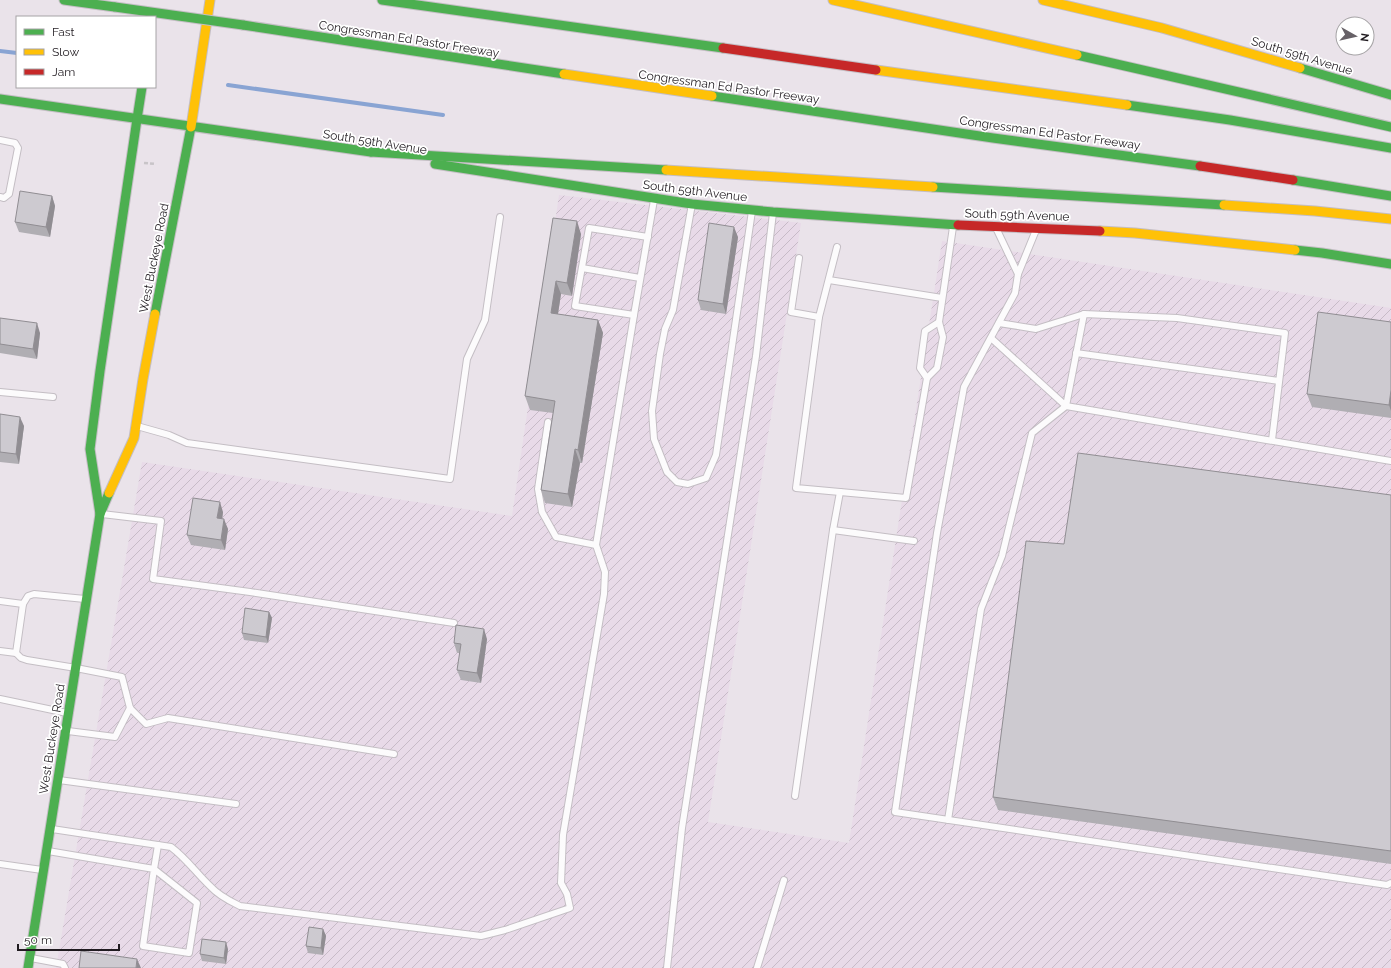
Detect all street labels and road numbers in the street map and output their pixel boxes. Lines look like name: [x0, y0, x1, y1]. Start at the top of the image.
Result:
street label: Congressman Ed Pastor Freeway: [318, 18, 501, 60]
street label: South 59th Avenue: [1250, 34, 1354, 78]
street label: Congressman Ed Pastor Freeway: [638, 67, 821, 107]
street label: Congressman Ed Pastor Freeway: [959, 113, 1142, 153]
street label: South 59th Avenue: [322, 127, 428, 157]
street label: South 59th Avenue: [642, 178, 748, 204]
street label: West Buckeye Road: [136, 202, 172, 314]
street label: South 59th Avenue: [964, 206, 1070, 224]
street label: West Buckeye Road: [36, 683, 68, 795]

